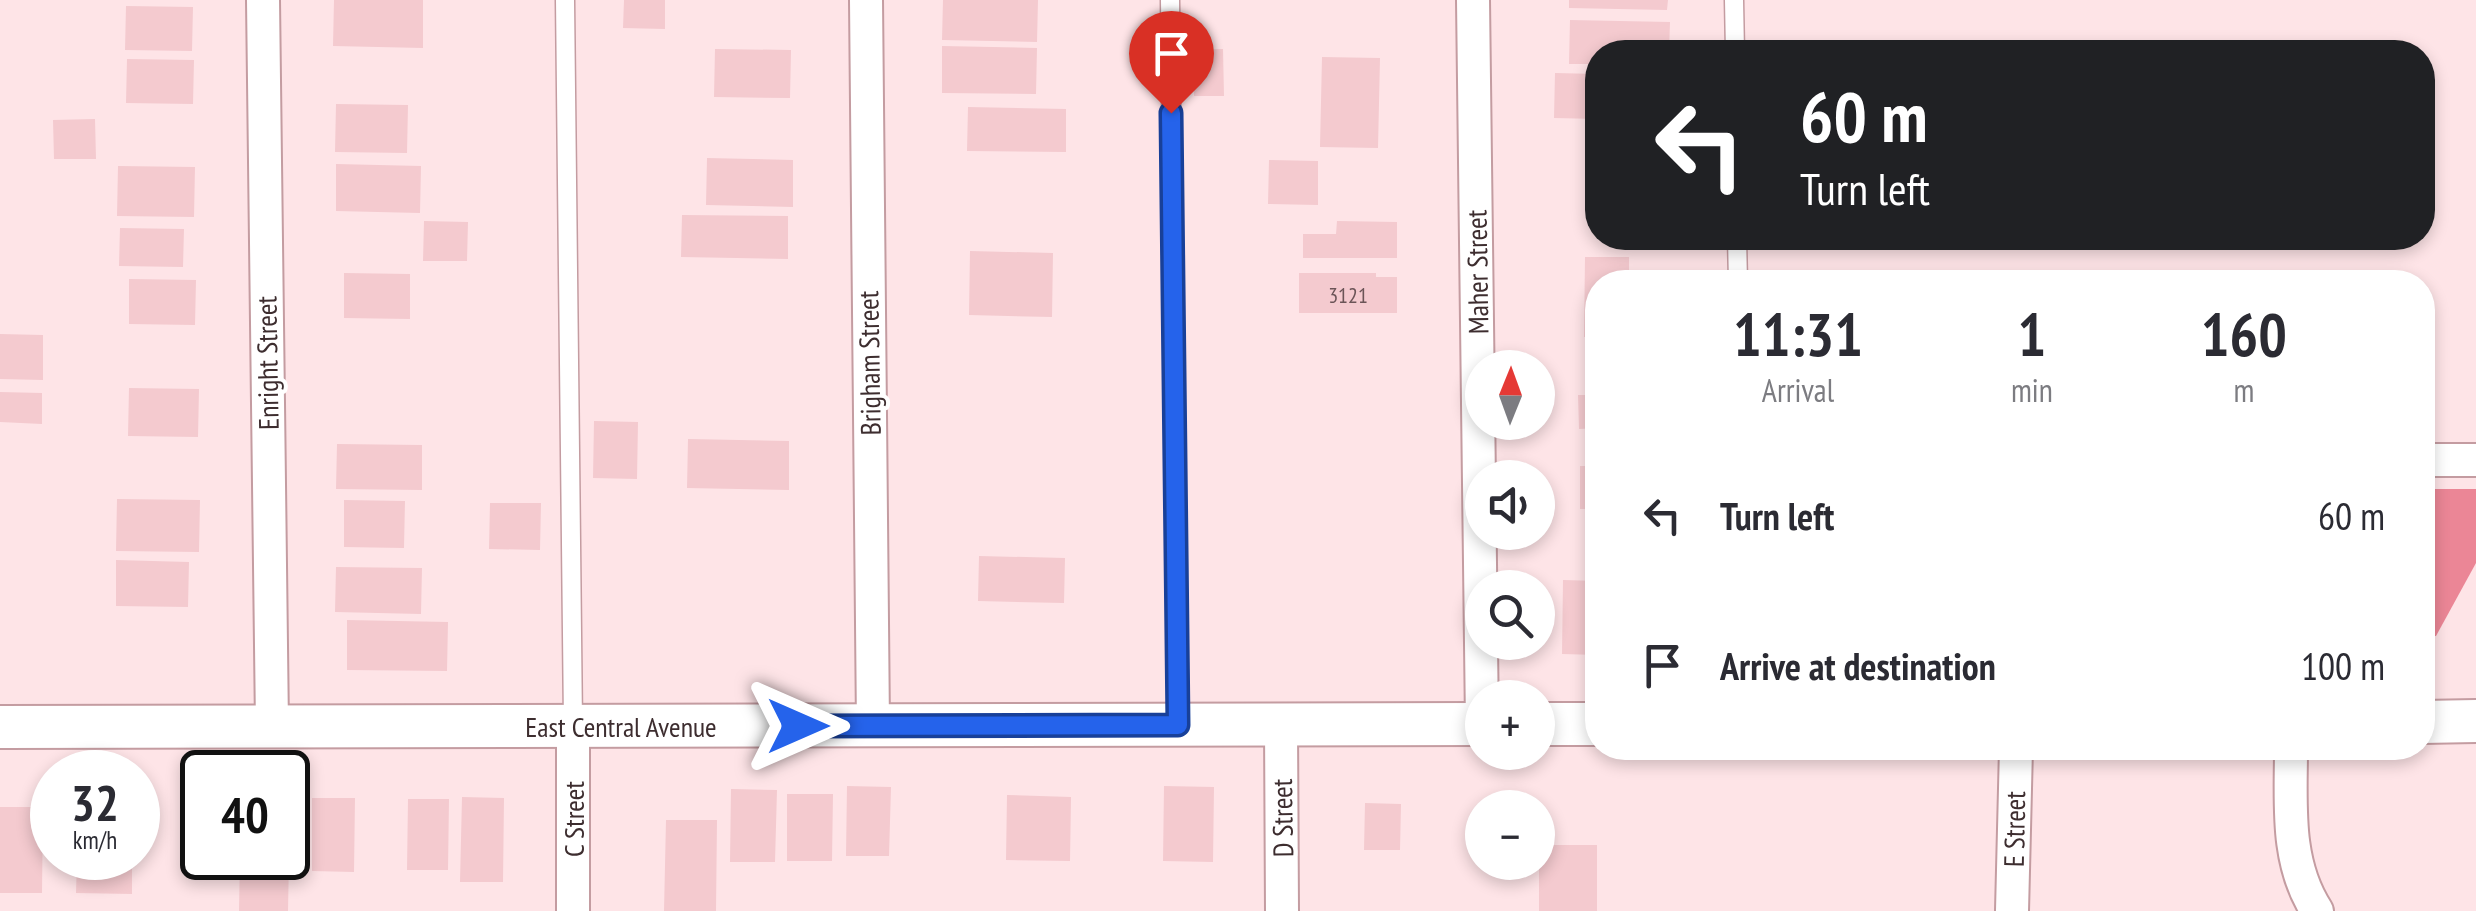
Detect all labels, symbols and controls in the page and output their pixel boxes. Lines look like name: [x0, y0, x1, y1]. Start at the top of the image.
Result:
pin: [1129, 11, 1214, 114]
icon: arrive: [1144, 26, 1199, 81]
text: 60 m: [1800, 71, 1928, 161]
icon: left: [1635, 80, 1765, 210]
text: Turn left: [1800, 159, 1930, 217]
street label: Maher Street: [1457, 209, 1497, 335]
house number: 3121: [1328, 281, 1368, 309]
street label: Brigham Street: [849, 290, 889, 436]
street label: Enright Street: [247, 295, 287, 430]
text: 11:31: [1733, 295, 1863, 373]
text: 1: [2018, 295, 2046, 373]
text: 160: [2201, 295, 2287, 373]
north arrow: [1465, 350, 1555, 440]
map controls: [1465, 350, 1555, 880]
text: Arrival: [1762, 369, 1834, 411]
text: min: [2011, 369, 2053, 411]
text: m: [2233, 369, 2254, 411]
button: sound: [1465, 460, 1555, 550]
icon: left: [1635, 488, 1690, 543]
text: Turn left: [1720, 491, 1834, 540]
text: 60 m: [2318, 491, 2385, 540]
button: search: [1465, 570, 1555, 660]
icon: arrive: [1635, 638, 1690, 693]
text: Arrive at destination: [1720, 641, 1996, 690]
text: 100 m: [2301, 641, 2385, 690]
position arrow: [746, 674, 850, 778]
button: +: [1465, 680, 1555, 770]
street label: East Central Avenue: [525, 708, 717, 745]
speed limit sign: 40: [180, 750, 310, 880]
text: 32: [71, 770, 119, 835]
street label: D Street: [1263, 778, 1301, 858]
street label: C Street: [555, 781, 592, 857]
button: −: [1465, 790, 1555, 880]
street label: E Street: [1995, 790, 2033, 867]
text: km/h: [73, 824, 117, 856]

